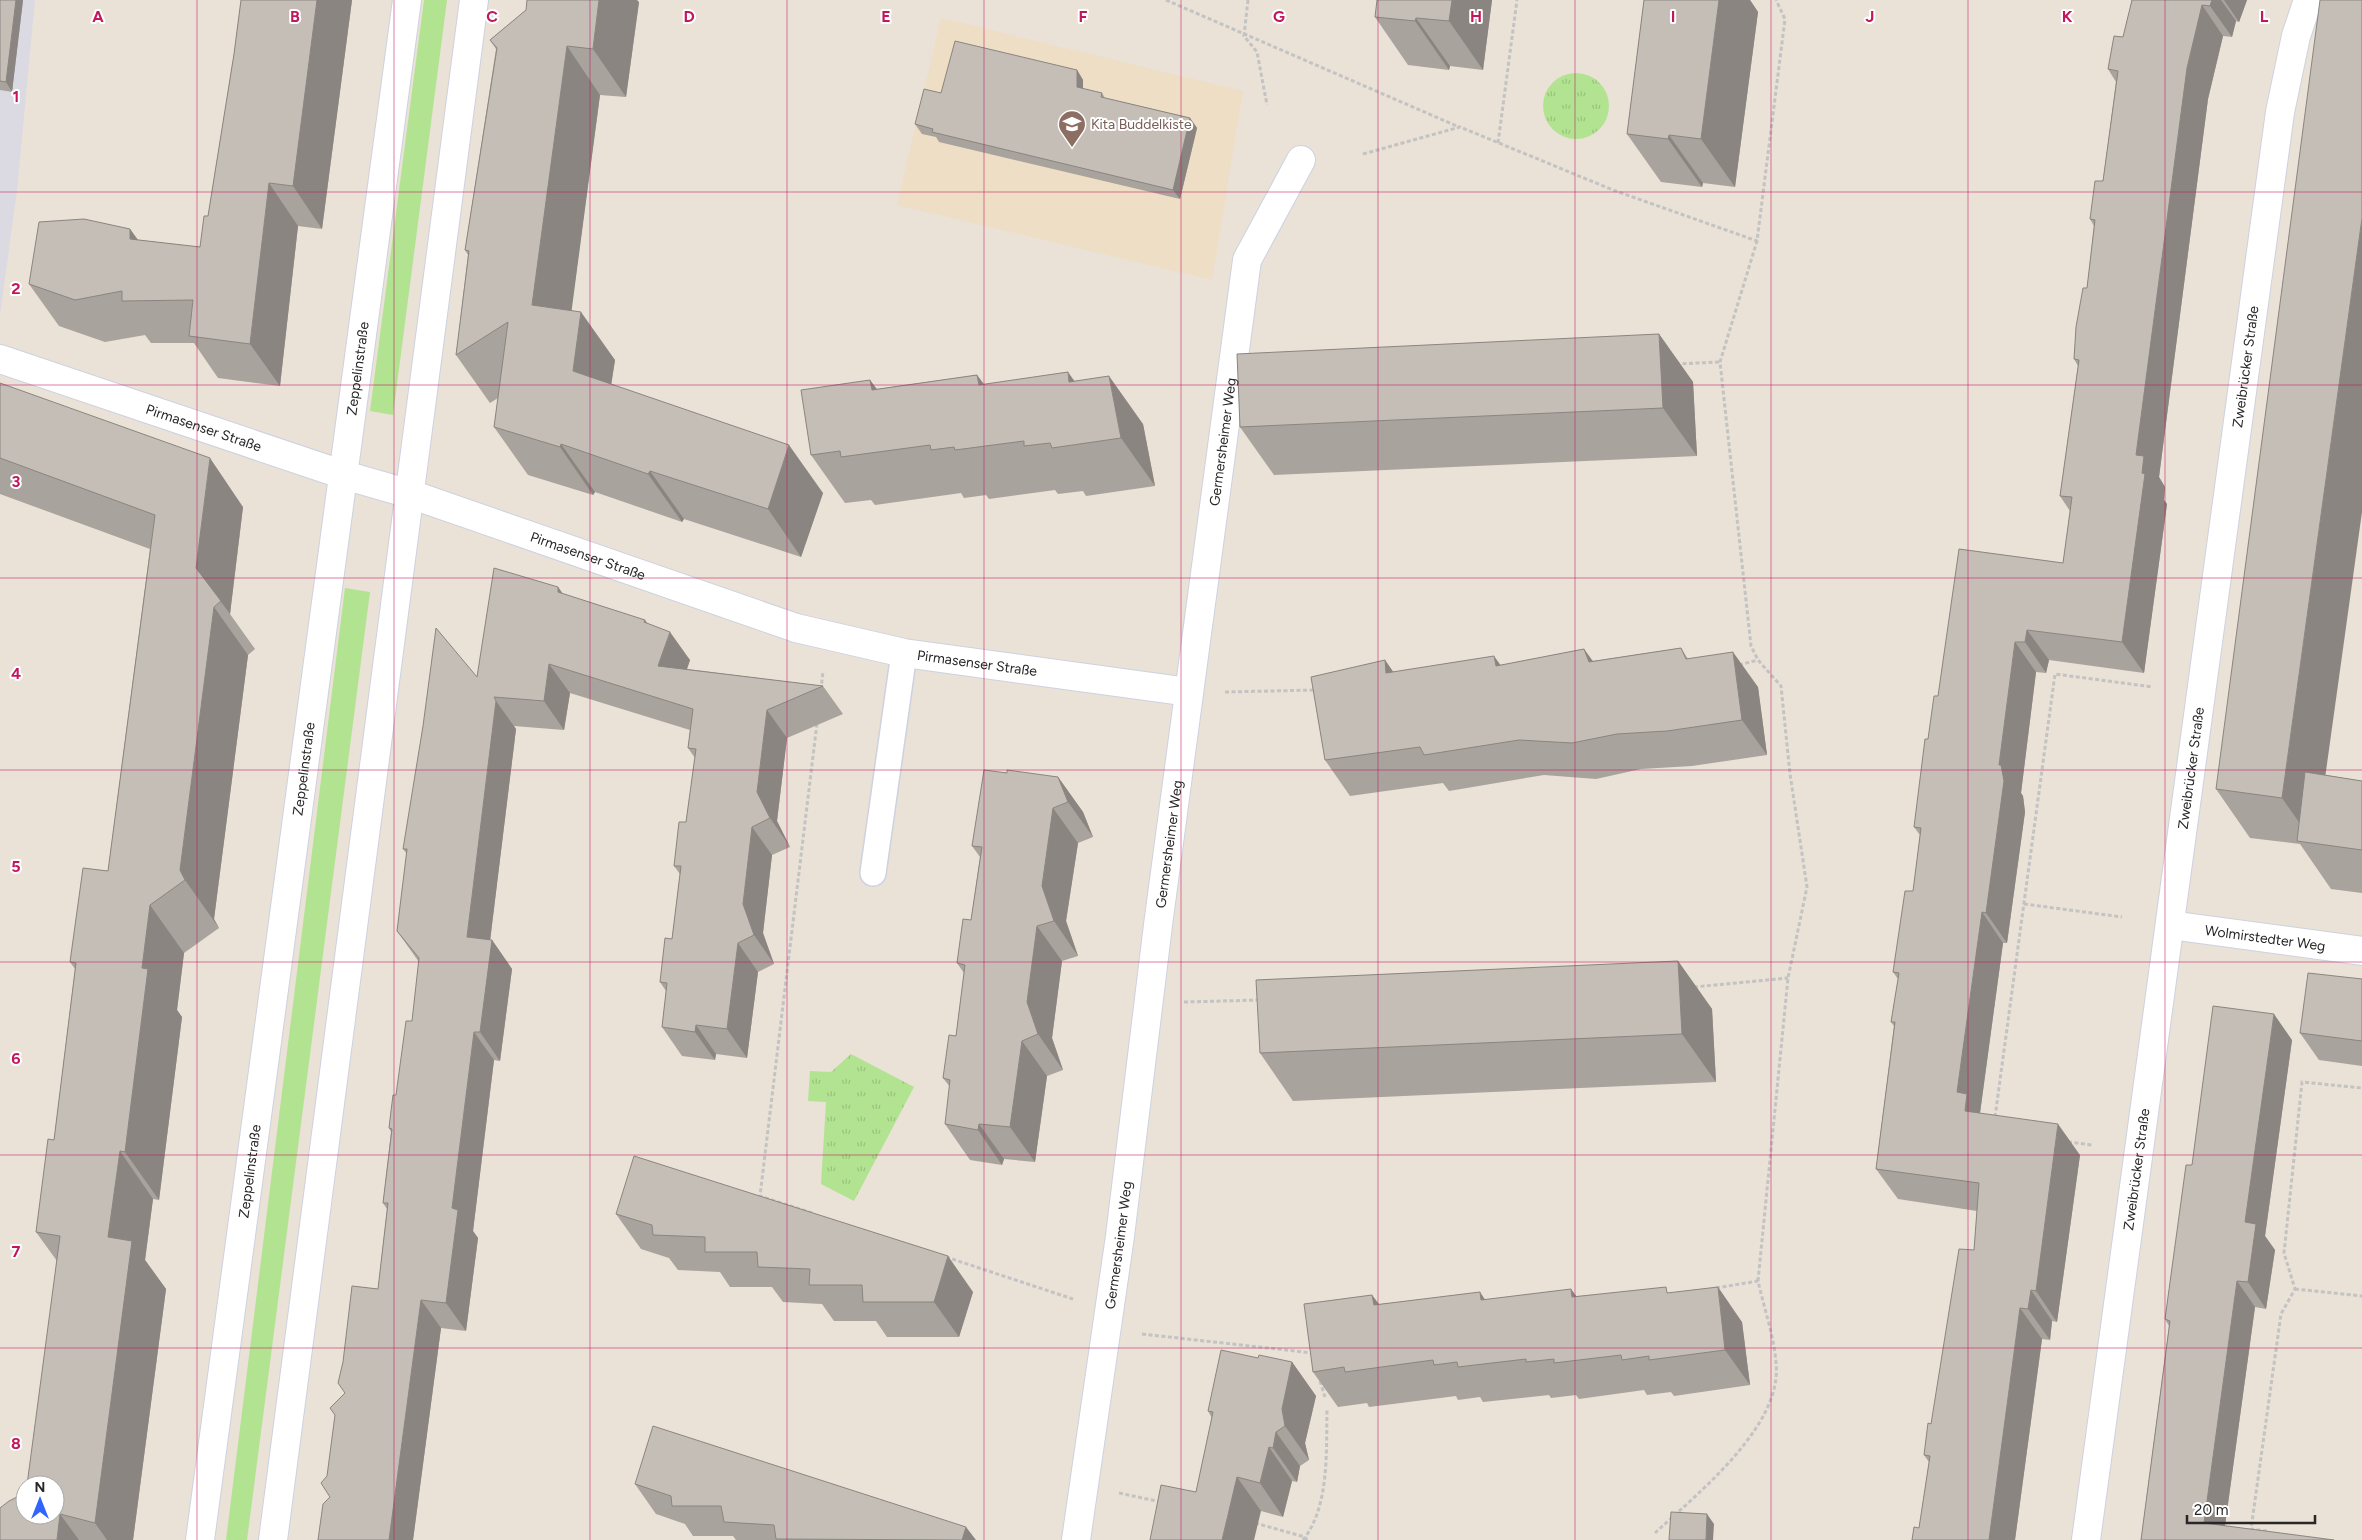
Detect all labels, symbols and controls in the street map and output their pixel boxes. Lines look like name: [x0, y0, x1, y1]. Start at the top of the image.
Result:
text: A: [92, 7, 104, 26]
text: B: [290, 7, 300, 26]
text: C: [486, 7, 498, 26]
text: D: [683, 7, 695, 26]
text: E: [881, 7, 891, 26]
text: F: [1079, 7, 1088, 26]
text: G: [1273, 7, 1285, 26]
text: H: [1470, 7, 1482, 26]
text: I: [1671, 7, 1675, 26]
text: J: [1866, 7, 1874, 26]
text: K: [2062, 7, 2073, 26]
text: L: [2260, 7, 2269, 26]
text: 1: [13, 87, 19, 106]
school or university icon: Kita Buddelkiste: [1057, 109, 1087, 148]
place label: Kita Buddelkiste: [1091, 116, 1192, 133]
text: 2: [11, 279, 21, 298]
street label: Zweibrücker Straße: [2229, 304, 2262, 429]
street label: Zeppelinstraße: [343, 320, 372, 416]
street label: Germersheimer Weg: [1206, 377, 1240, 507]
street label: Pirmasenser Straße: [144, 400, 264, 455]
text: 3: [12, 472, 21, 491]
street label: Pirmasenser Straße: [528, 528, 648, 584]
street label: Pirmasenser Straße: [916, 646, 1039, 680]
text: 4: [11, 664, 21, 683]
street label: Zweibrücker Straße: [2174, 706, 2208, 830]
street label: Zeppelinstraße: [289, 721, 318, 817]
street label: Germersheimer Weg: [1152, 779, 1186, 909]
text: 5: [11, 857, 21, 876]
street label: Wolmirstedter Weg: [2204, 921, 2326, 954]
text: 6: [11, 1049, 21, 1068]
street label: Zweibrücker Straße: [2120, 1107, 2153, 1231]
street label: Zeppelinstraße: [235, 1123, 264, 1219]
street label: Germersheimer Weg: [1101, 1180, 1135, 1310]
text: 7: [12, 1242, 21, 1261]
text: 8: [11, 1434, 21, 1453]
north arrow: [15, 1475, 65, 1525]
text: N: [35, 1479, 45, 1496]
scale bar: [2187, 1492, 2314, 1524]
text: 20 m: [2194, 1501, 2228, 1519]

